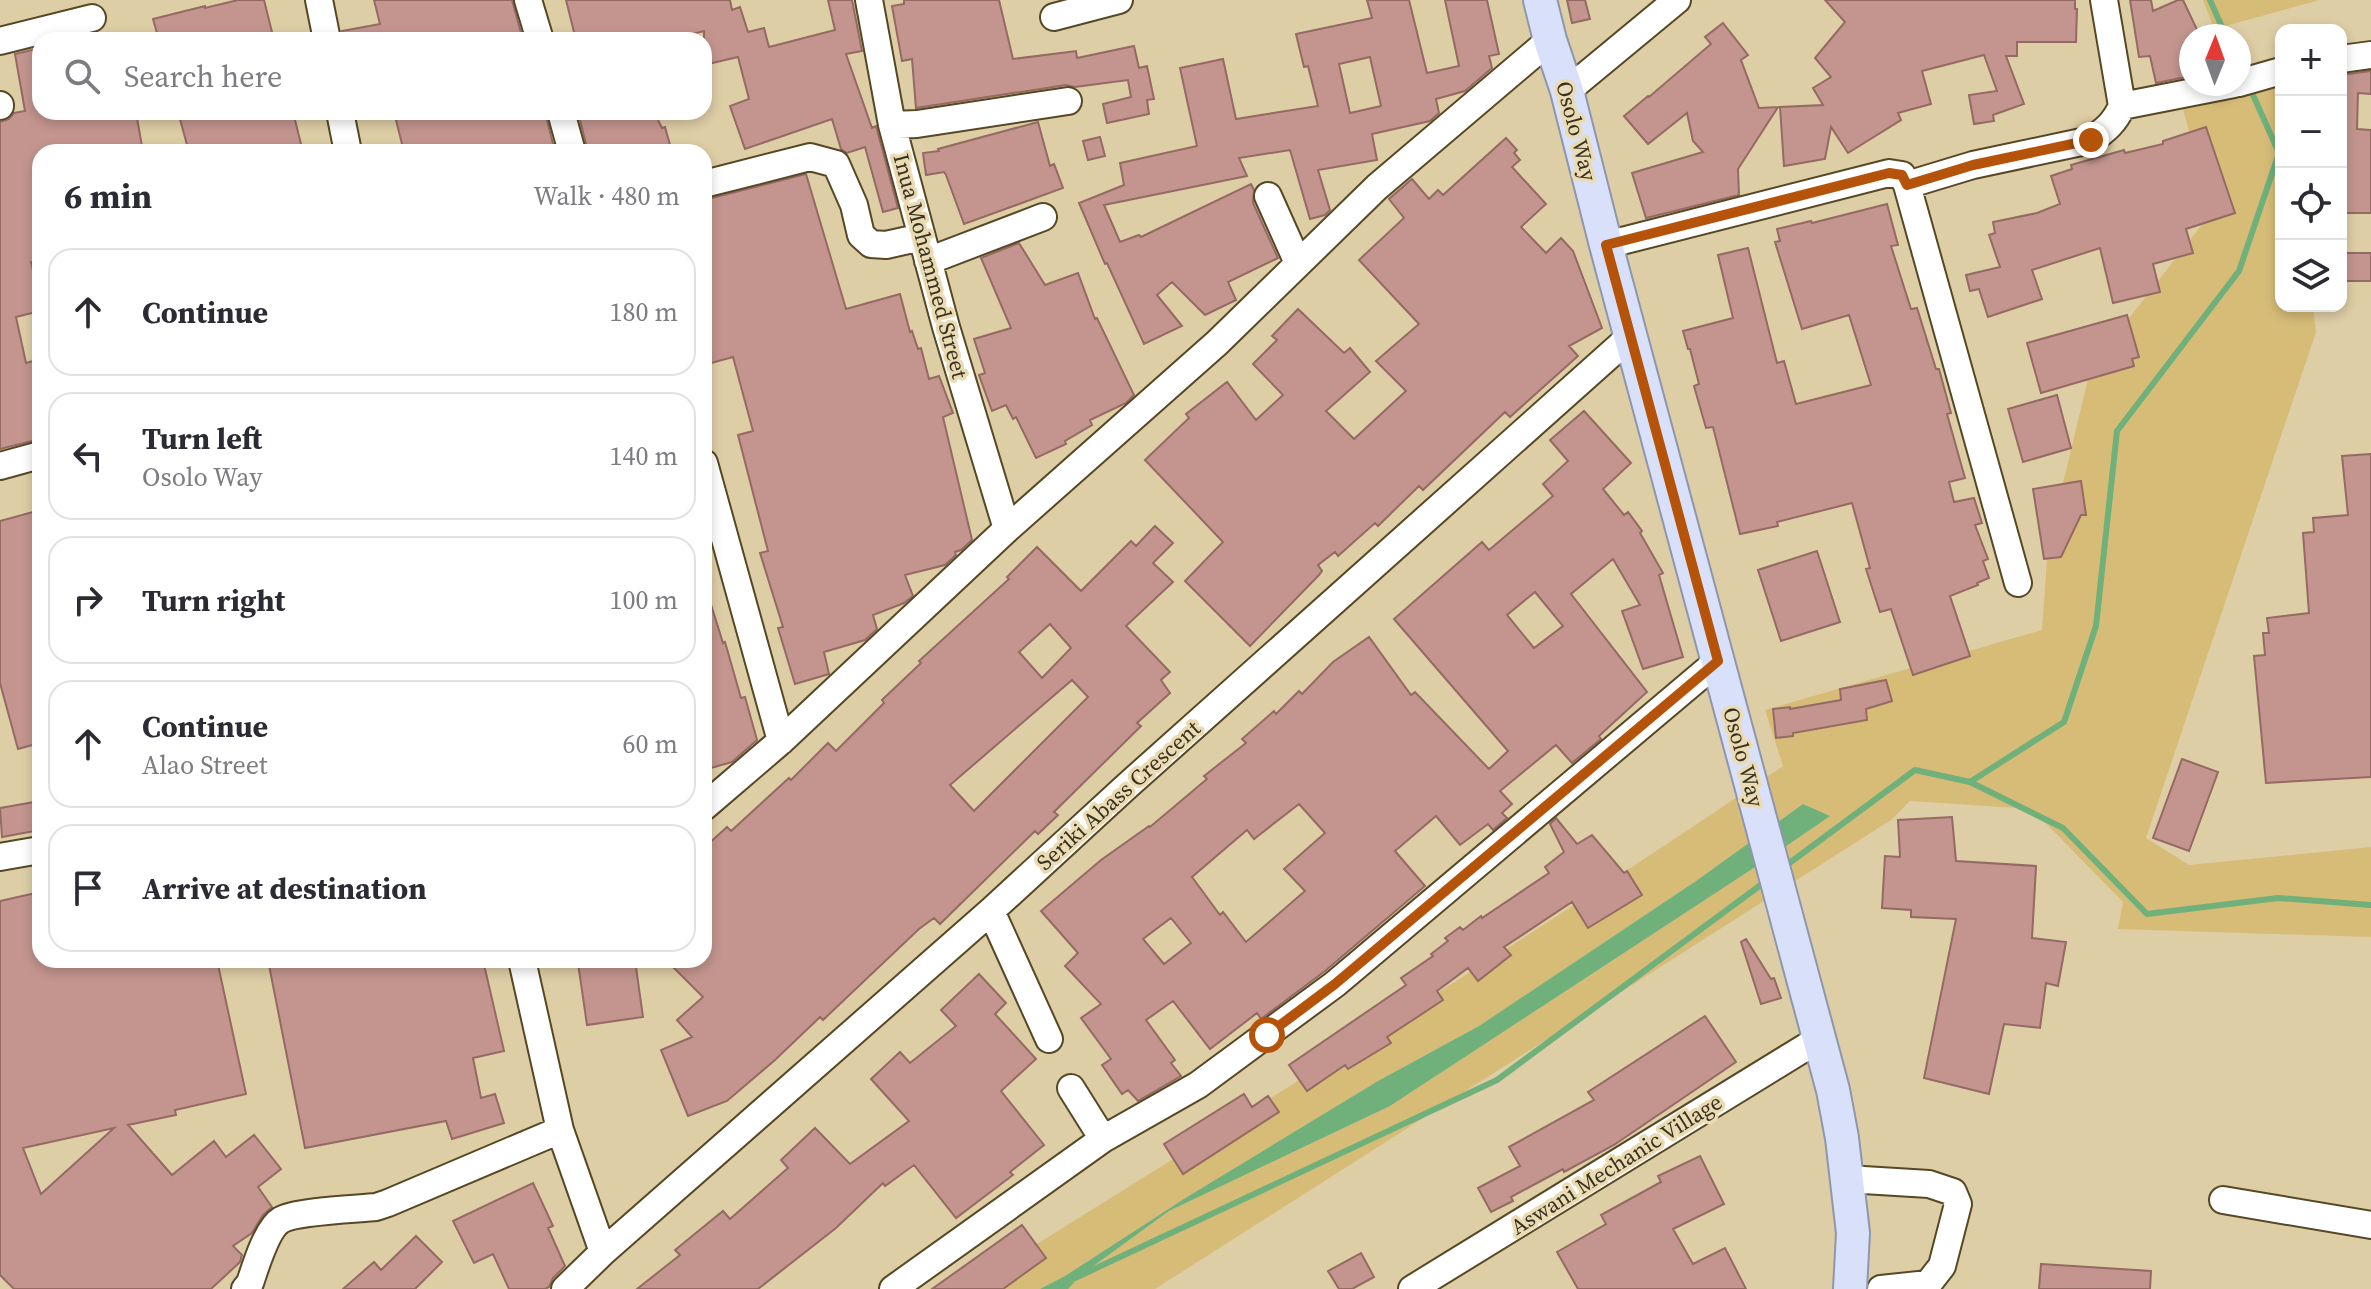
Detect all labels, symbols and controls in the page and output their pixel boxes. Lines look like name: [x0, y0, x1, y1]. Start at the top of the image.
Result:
north arrow: [2179, 24, 2251, 96]
map controls: [2275, 24, 2347, 312]
button: +: [2275, 24, 2347, 96]
search box: [32, 32, 712, 120]
icon: search: [60, 54, 104, 98]
text: Search here: [124, 56, 282, 97]
street label: Osolo Way: [1549, 78, 1605, 185]
button: −: [2275, 96, 2347, 168]
route end: [2073, 122, 2109, 158]
street label: Inua Mohammed Street: [887, 150, 976, 382]
button: locate: [2275, 168, 2347, 240]
text: 6 min: [64, 173, 152, 219]
text: Walk · 480 m: [533, 178, 680, 214]
button: layers: [2275, 240, 2347, 312]
icon: ahead: [66, 290, 110, 334]
text: Continue: [142, 292, 268, 333]
text: 180 m: [610, 294, 678, 330]
text: Turn left: [142, 418, 262, 459]
icon: left: [66, 434, 110, 478]
text: 140 m: [610, 438, 678, 474]
text: Osolo Way: [142, 459, 262, 495]
icon: right: [66, 578, 110, 622]
text: Turn right: [142, 580, 285, 621]
text: 100 m: [610, 582, 678, 618]
street label: Osolo Way: [1716, 704, 1772, 811]
text: Continue: [142, 706, 268, 747]
street label: Seriki Abass Crescent: [1030, 713, 1207, 877]
icon: ahead: [66, 722, 110, 766]
text: 60 m: [623, 726, 678, 762]
text: Alao Street: [142, 747, 268, 783]
icon: arrive: [66, 866, 110, 910]
text: Arrive at destination: [142, 868, 427, 909]
route start: [1249, 1017, 1285, 1053]
street label: Aswani Mechanic Village: [1504, 1087, 1728, 1241]

